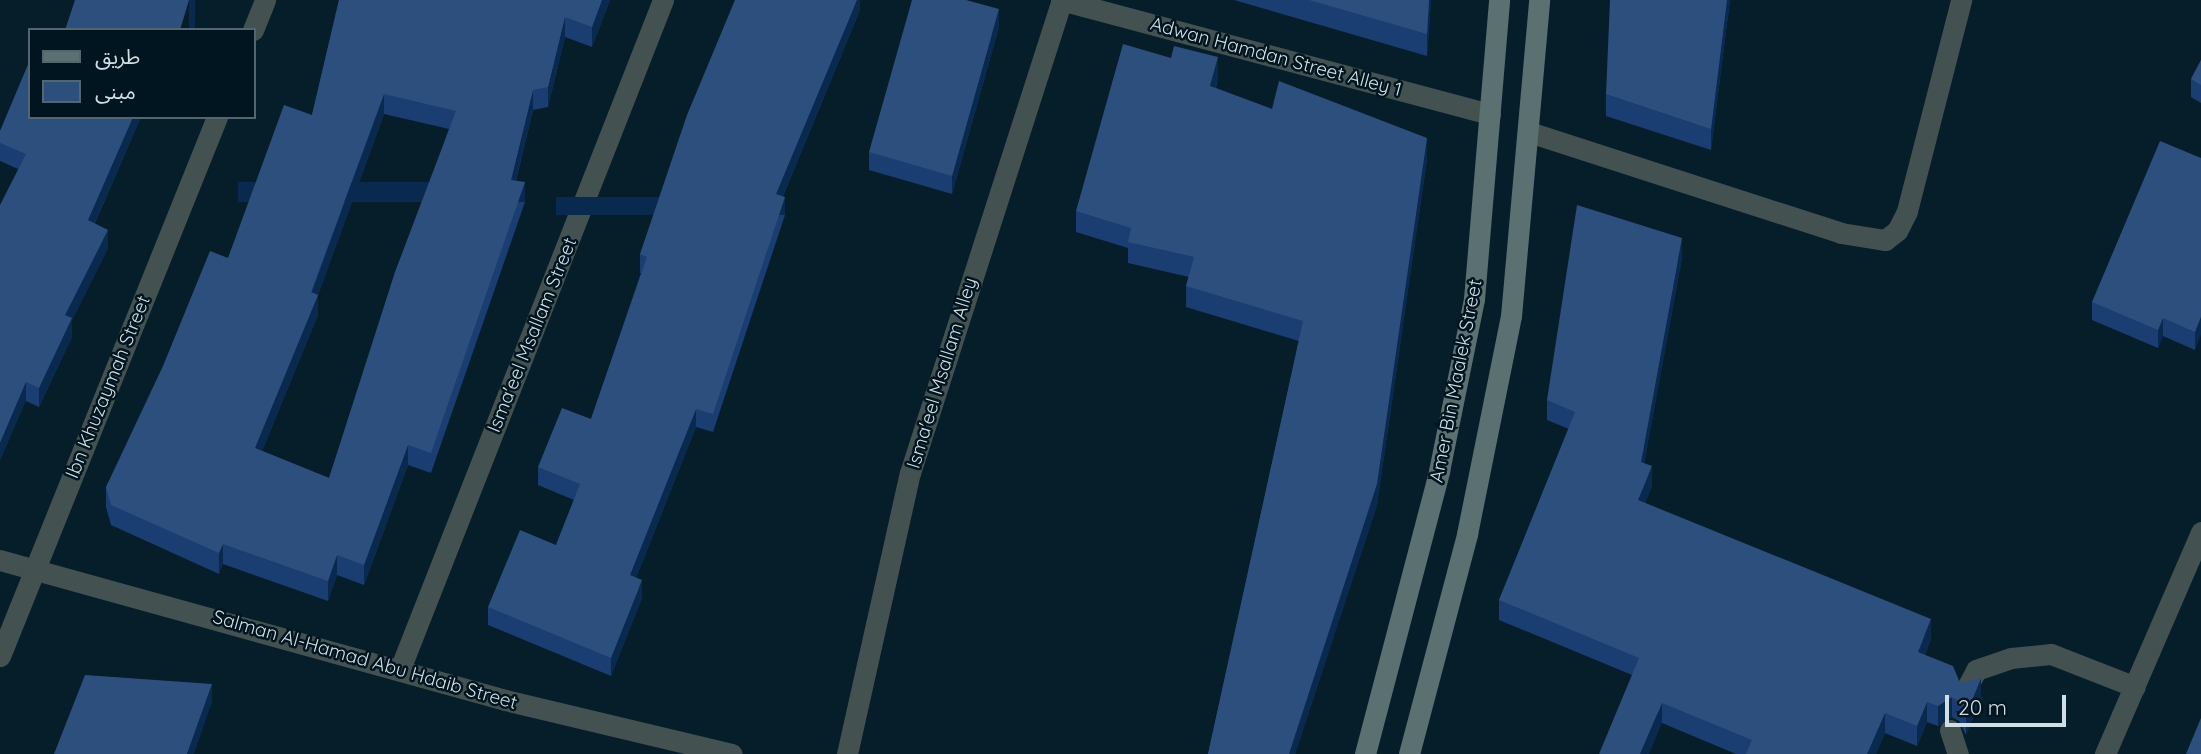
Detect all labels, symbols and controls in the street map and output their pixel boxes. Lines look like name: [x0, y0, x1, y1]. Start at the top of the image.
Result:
street label: Adwan Hamdan Street Alley 1: [1148, 12, 1404, 102]
legend: [28, 28, 256, 119]
text: طريق: [95, 43, 140, 69]
text: مبنى: [95, 78, 136, 104]
street label: Isma'eel Msallam Street: [482, 234, 582, 436]
street label: Isma'eel Msallam Alley: [902, 275, 982, 471]
street label: Amer Bin Maalek Street: [1425, 277, 1487, 485]
street label: Ibn Khuzaymah Street: [61, 292, 155, 482]
street label: Salman Al-Hamad Abu Hdaib Street: [210, 606, 520, 714]
scale bar: [1949, 680, 2070, 724]
text: 20 m: [1958, 694, 2007, 720]

